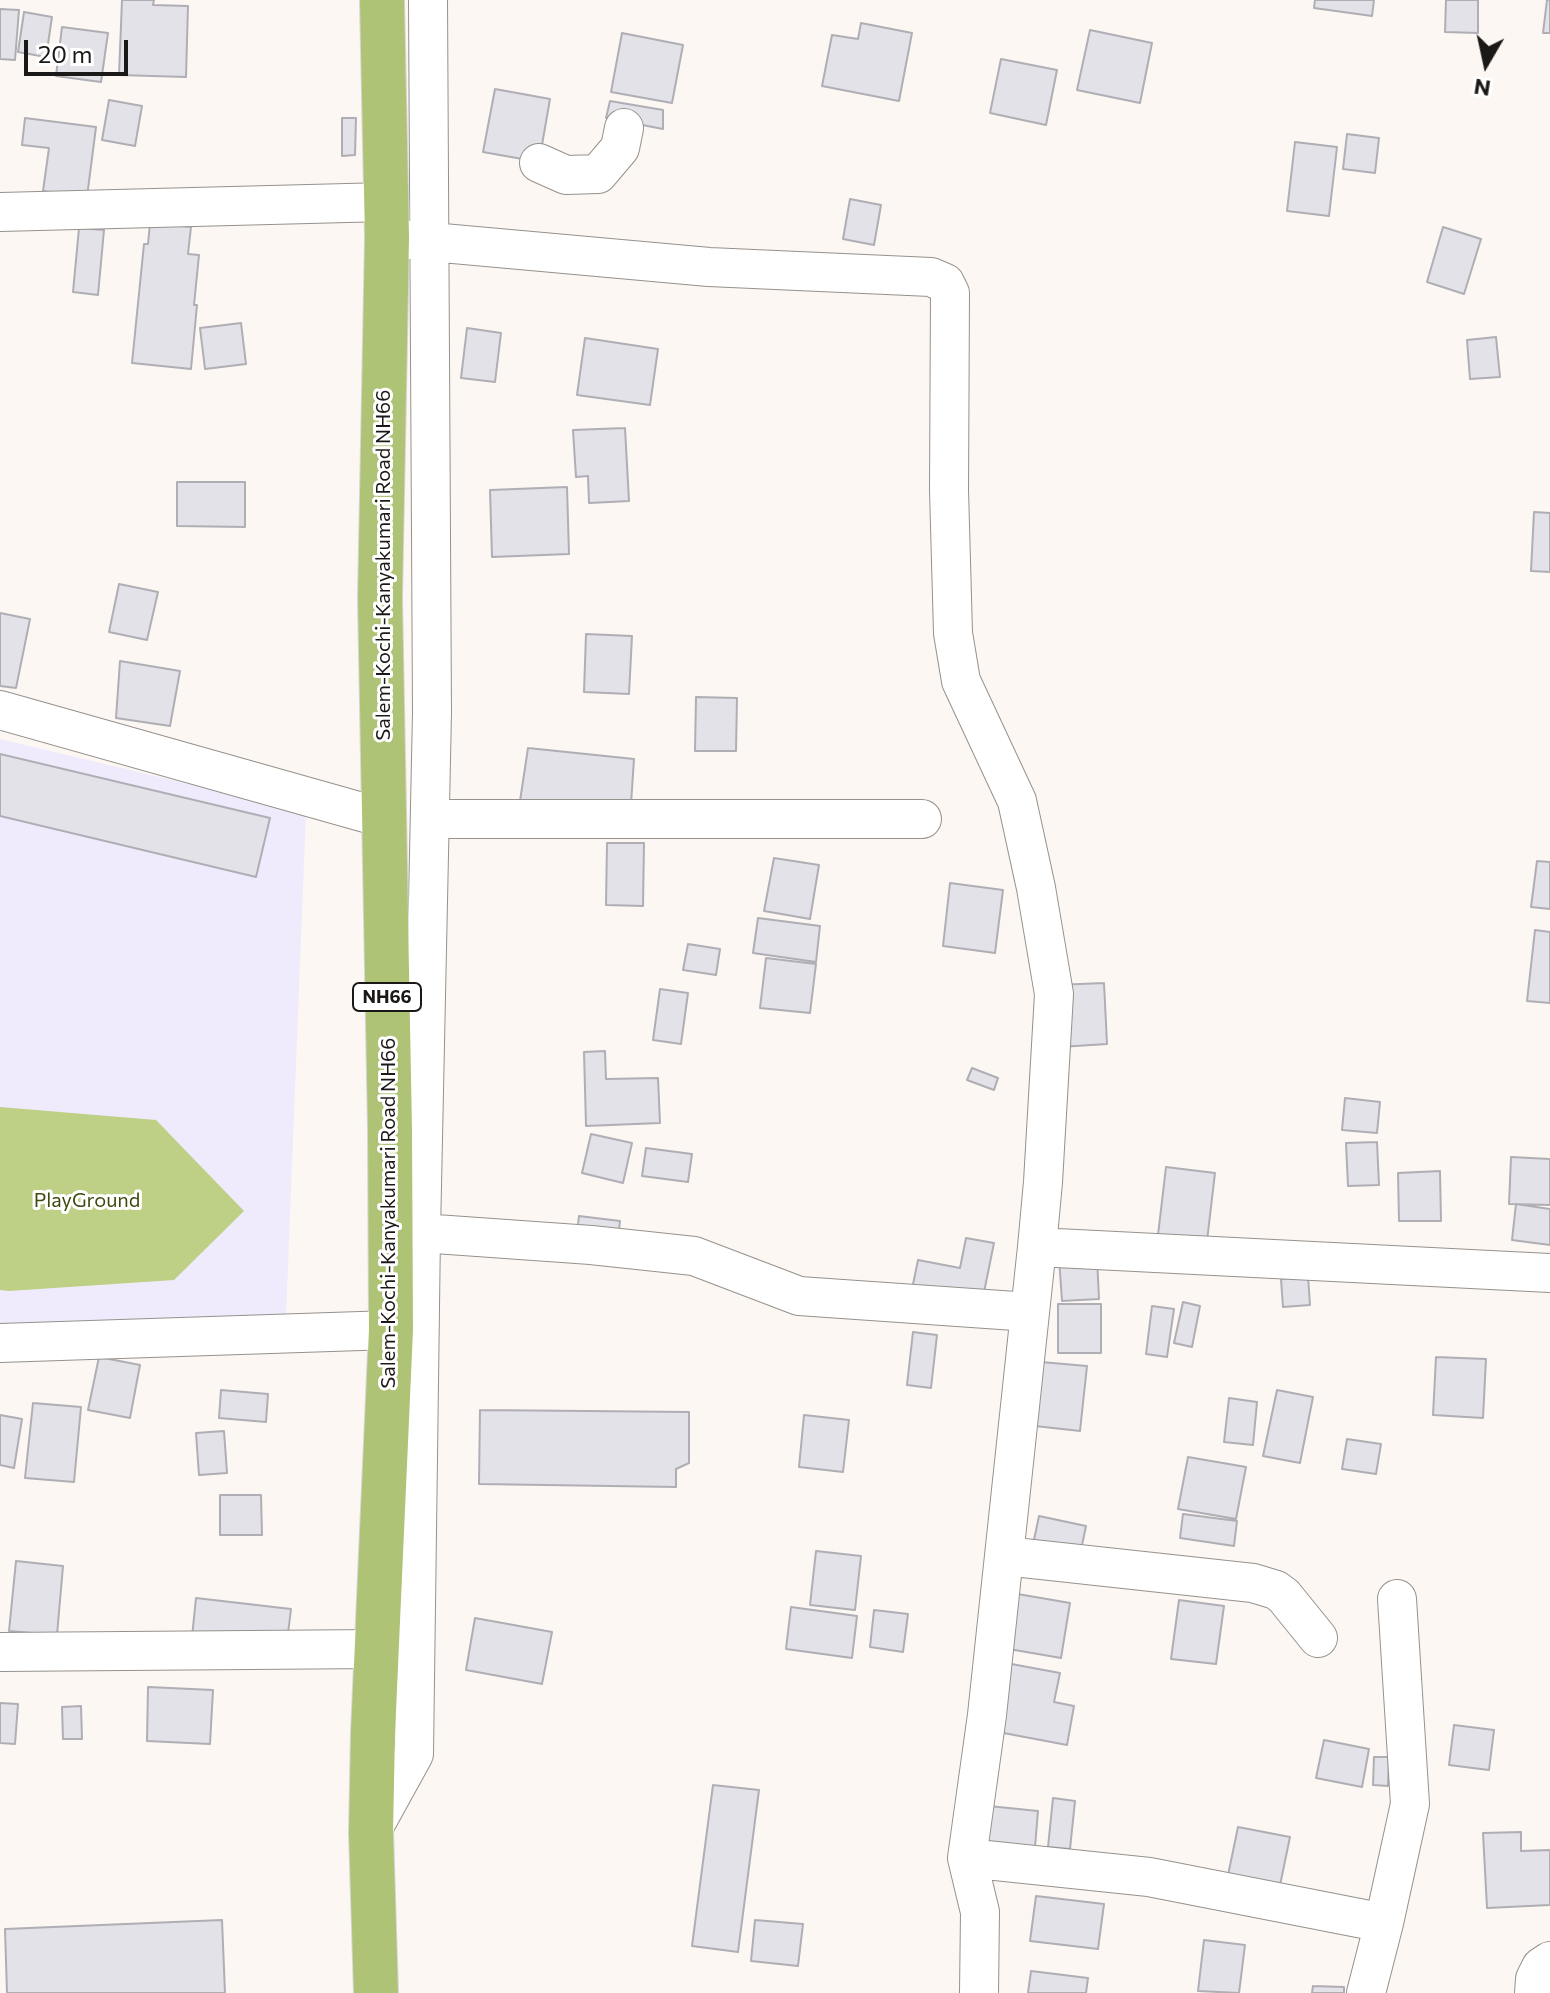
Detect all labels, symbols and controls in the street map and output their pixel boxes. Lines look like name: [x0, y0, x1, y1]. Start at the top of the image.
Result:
scale bar: [28, 24, 132, 74]
north arrow: [1446, 24, 1526, 104]
text: 20 m: [38, 39, 92, 68]
text: N: [1472, 74, 1492, 103]
street label: Salem-Kochi-Kanyakumari Road NH66: [371, 390, 395, 740]
road number: NH66: [353, 983, 421, 1011]
street label: Salem-Kochi-Kanyakumari Road NH66: [376, 1038, 400, 1388]
park label: PlayGround: [34, 1188, 140, 1212]

